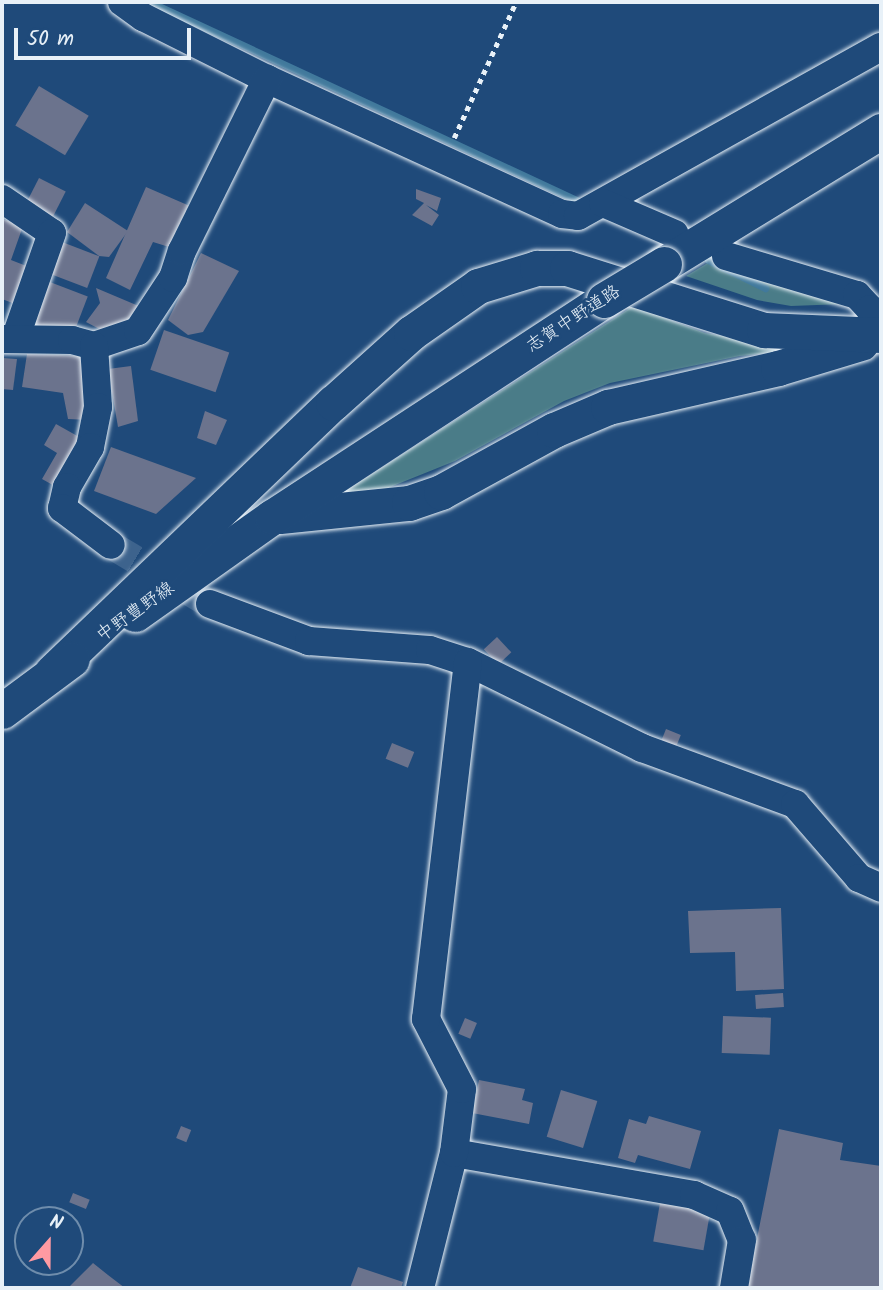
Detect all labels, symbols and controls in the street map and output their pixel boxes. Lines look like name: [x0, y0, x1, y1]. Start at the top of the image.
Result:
scale bar: [18, 14, 194, 58]
text: 50 m: [27, 23, 74, 56]
street label: 志賀中野道路: [523, 282, 625, 358]
street label: 中野豊野線: [93, 578, 179, 648]
north arrow: [14, 1206, 84, 1276]
text: N: [45, 1207, 67, 1239]

